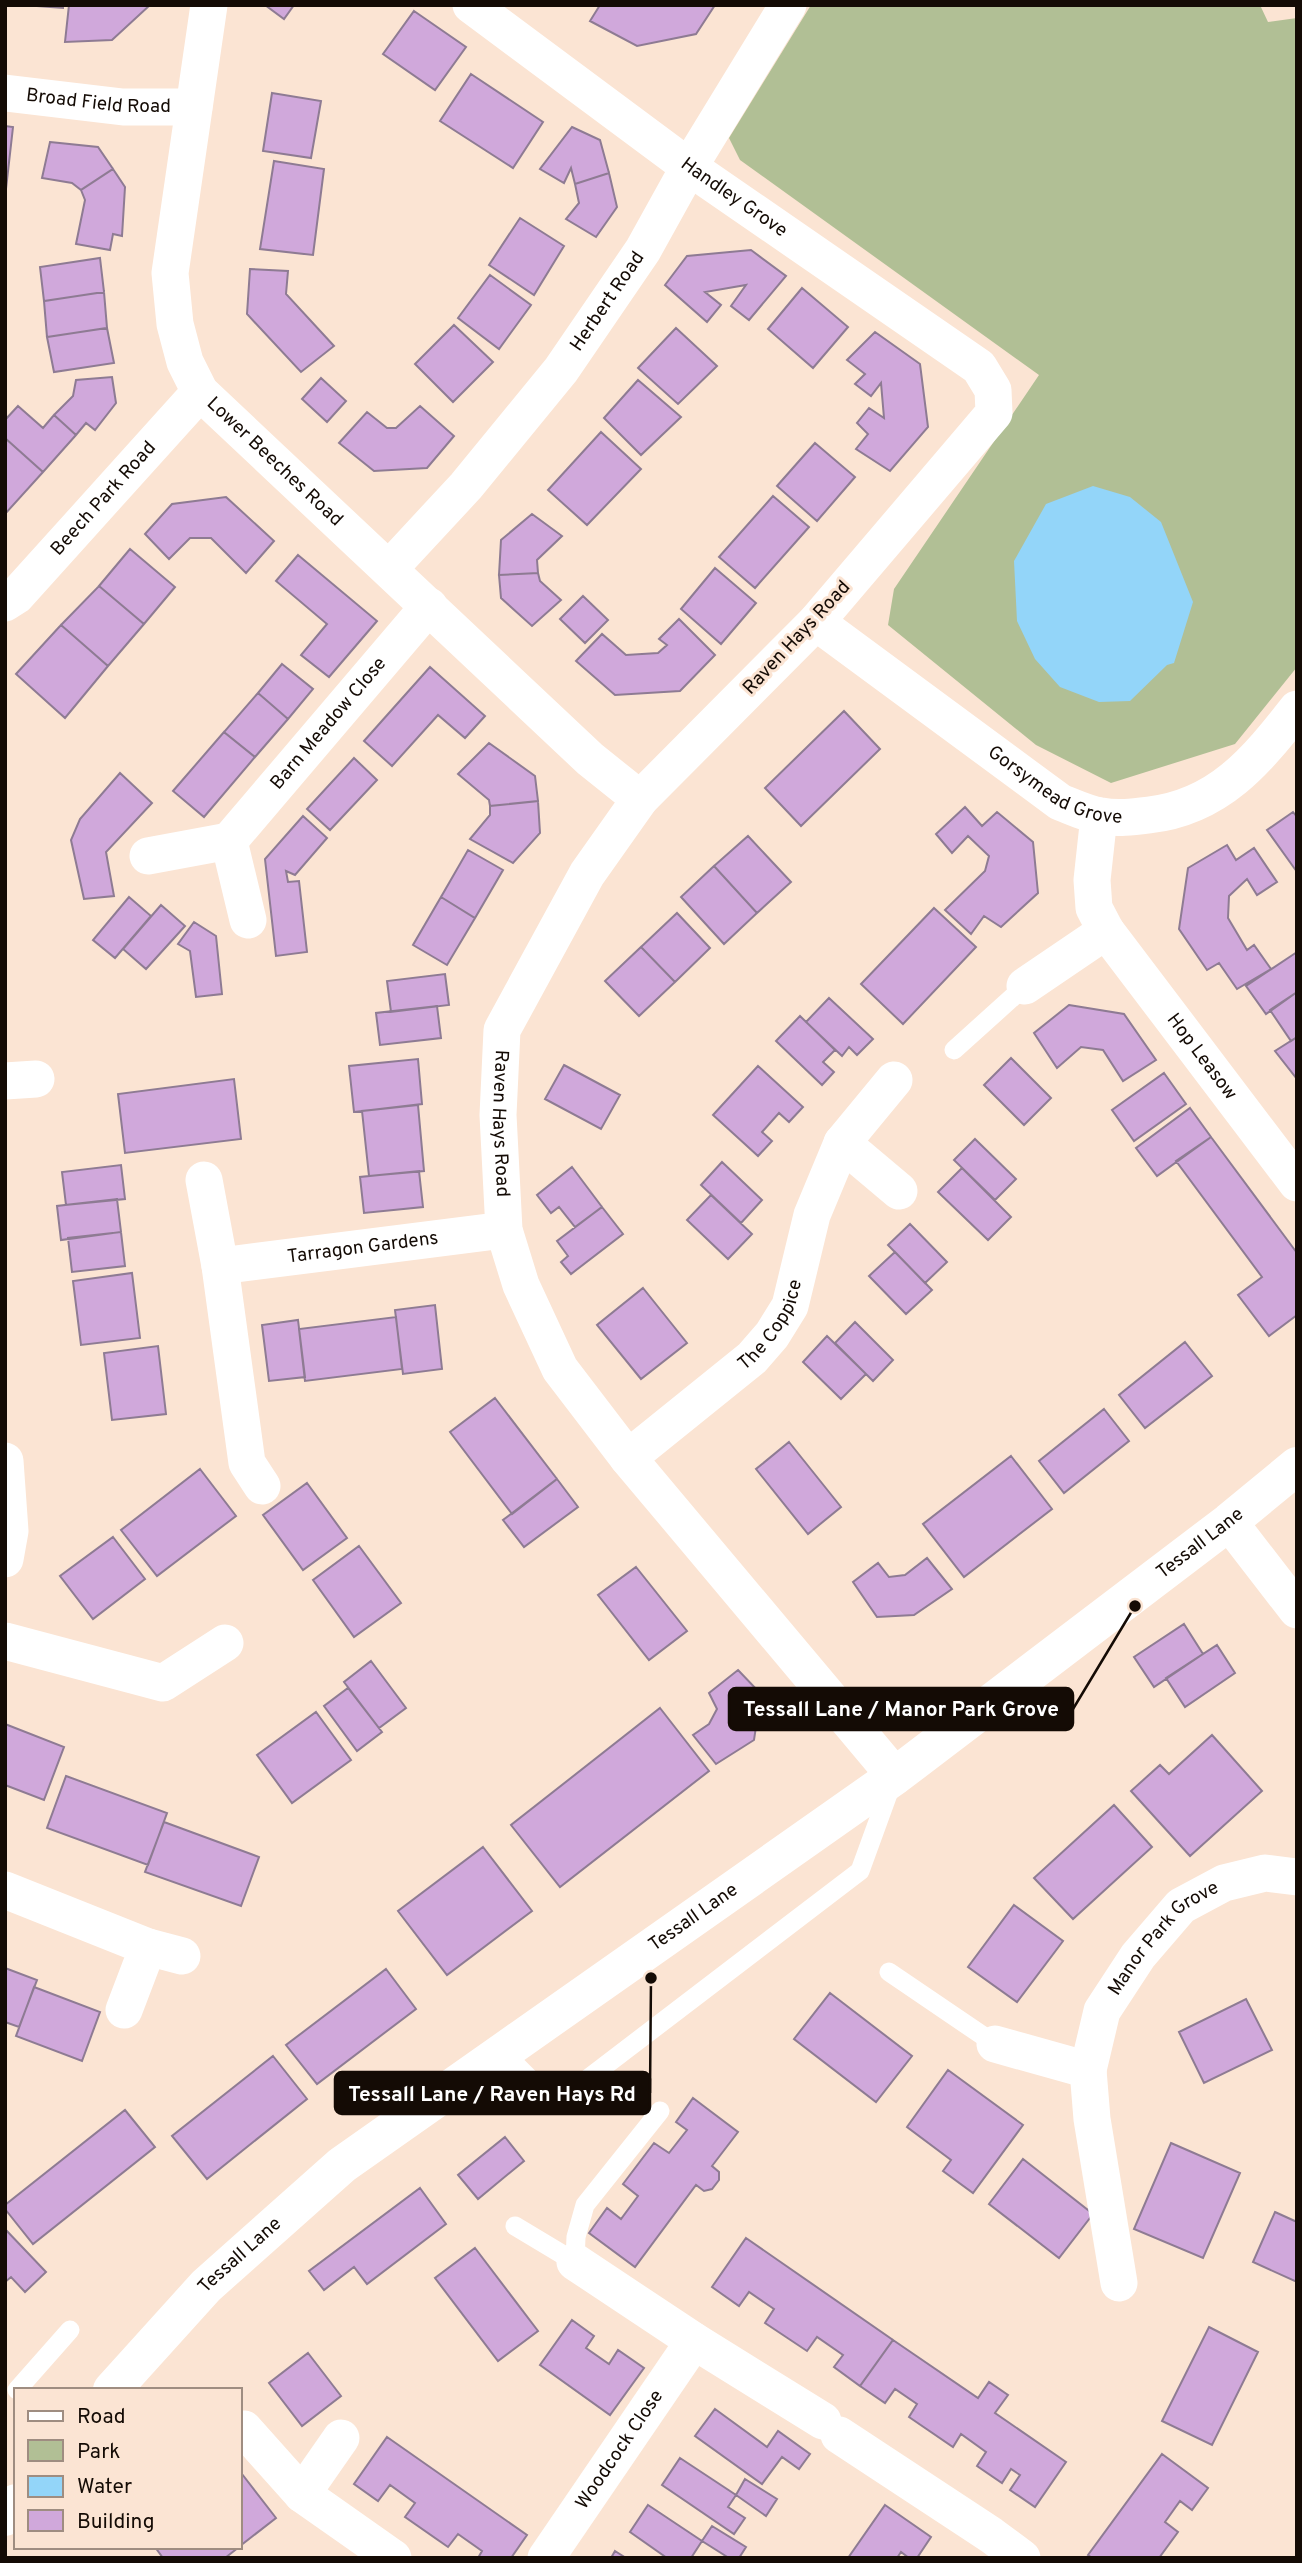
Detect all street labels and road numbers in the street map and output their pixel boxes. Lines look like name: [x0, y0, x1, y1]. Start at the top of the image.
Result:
street label: Broad Field Road: [25, 84, 171, 119]
street label: Handley Grove: [676, 153, 792, 243]
street label: Herbert Road: [565, 247, 650, 356]
street label: Lower Beeches Road: [201, 392, 348, 532]
street label: Beech Park Road: [46, 436, 162, 561]
street label: Raven Hays Road: [738, 576, 856, 700]
street label: Barn Meadow Close: [266, 652, 392, 795]
street label: Gorsymead Grove: [983, 741, 1122, 830]
street label: Hop Leasow: [1161, 1009, 1242, 1105]
street label: Raven Hays Road: [486, 1049, 514, 1198]
street label: Tarragon Gardens: [286, 1226, 440, 1269]
street label: The Coppice: [733, 1277, 808, 1376]
street label: Tessall Lane: [1152, 1503, 1249, 1585]
street label: Manor Park Grove: [1103, 1876, 1223, 2000]
street label: Tessall Lane: [644, 1878, 743, 1957]
street label: Tessall Lane: [193, 2212, 287, 2298]
street label: Woodcock Close: [571, 2385, 669, 2514]

